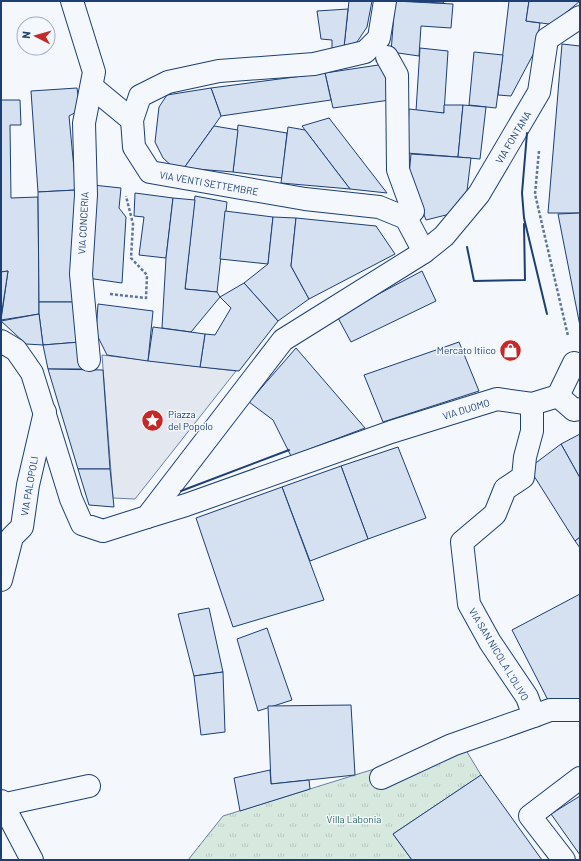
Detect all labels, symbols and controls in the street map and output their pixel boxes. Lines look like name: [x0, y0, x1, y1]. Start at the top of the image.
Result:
north arrow: [16, 16, 56, 56]
text: N: [19, 31, 32, 39]
street label: VIA FONTANA: [493, 109, 533, 165]
street label: VIA VENTI SETTEMBRE: [159, 168, 259, 198]
street label: VIA CONCERIA: [75, 191, 91, 255]
shop icon: Mercato Itiico: [498, 337, 524, 363]
place label: Mercato Itiico: [437, 344, 496, 356]
street label: VIA DUOMO: [441, 396, 491, 422]
place icon: Piazza del Popolo: [139, 407, 165, 433]
place label: Piazza del Popolo: [168, 408, 213, 432]
street label: VIA PALOPOLI: [18, 455, 40, 517]
street label: VIA SAN NICOLA L'OLIVO: [467, 605, 531, 703]
park label: Villa Labonia: [327, 813, 381, 825]

